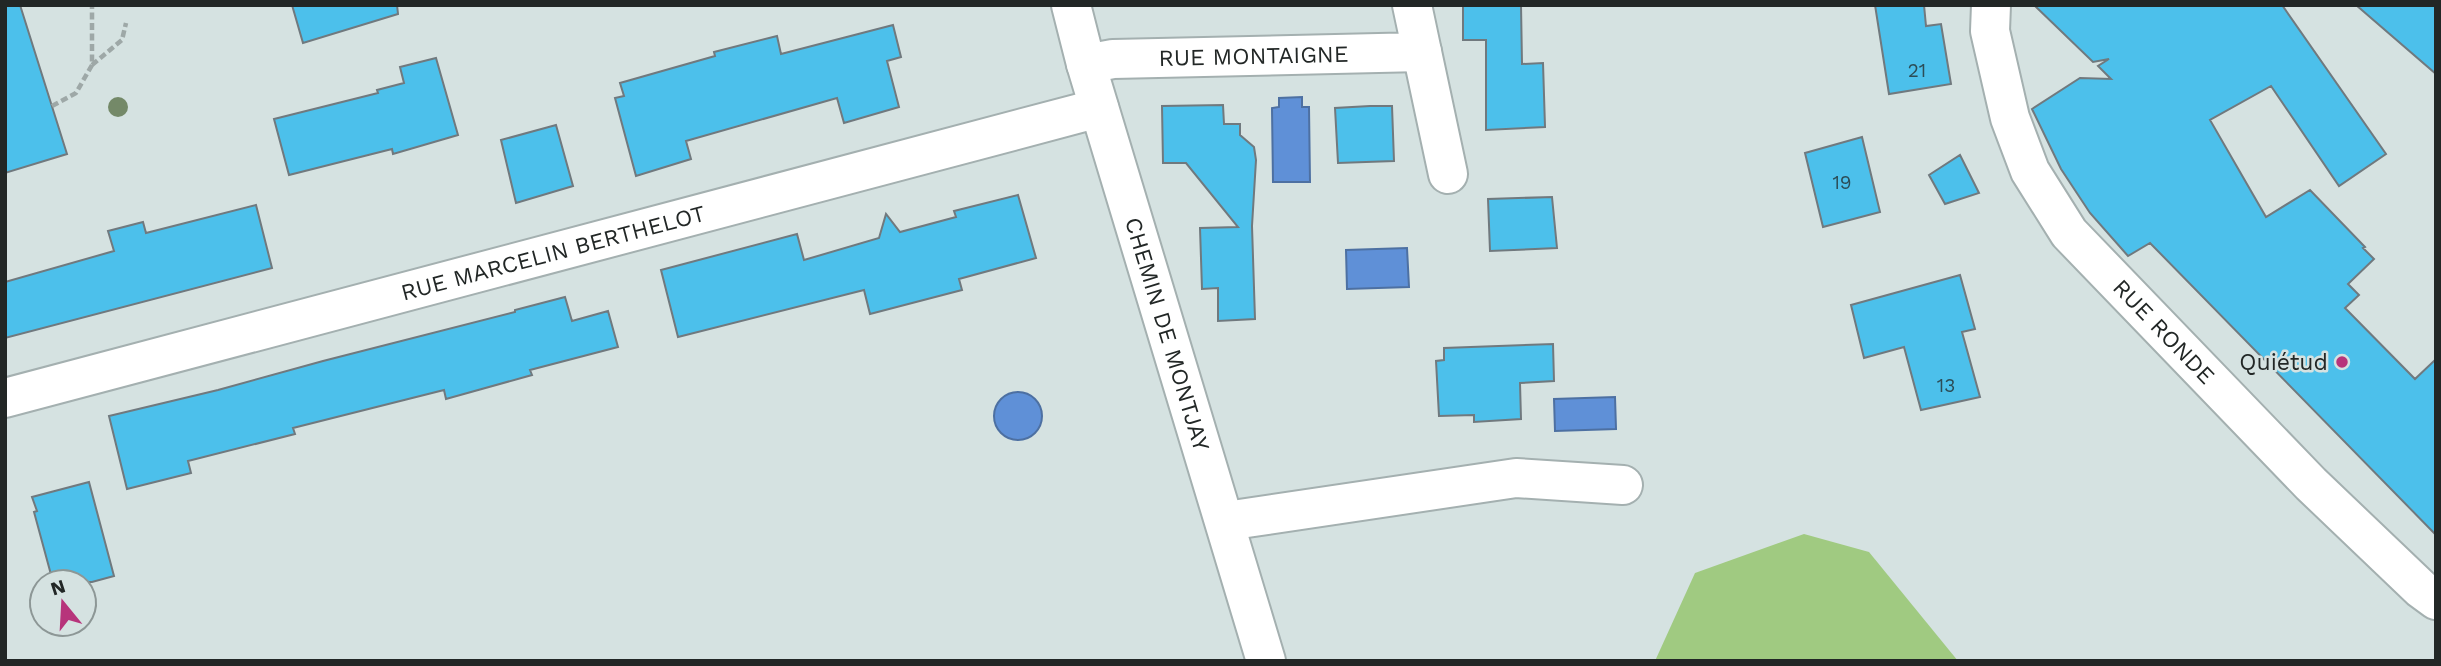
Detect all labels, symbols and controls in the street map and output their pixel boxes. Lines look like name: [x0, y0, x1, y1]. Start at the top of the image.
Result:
street label: RUE MONTAIGNE: [1158, 41, 1349, 72]
house number: 21: [1908, 59, 1926, 82]
house number: 19: [1832, 171, 1852, 194]
street label: RUE MARCELIN BERTHELOT: [398, 200, 708, 306]
street label: CHEMIN DE MONTJAY: [1119, 214, 1215, 454]
street label: RUE RONDE: [2107, 274, 2220, 390]
place label: Quiétud: [2239, 349, 2328, 376]
marker: Quiétud: [2334, 354, 2350, 370]
house number: 13: [1937, 374, 1955, 397]
north arrow: [28, 568, 98, 638]
text: N: [48, 574, 68, 600]

